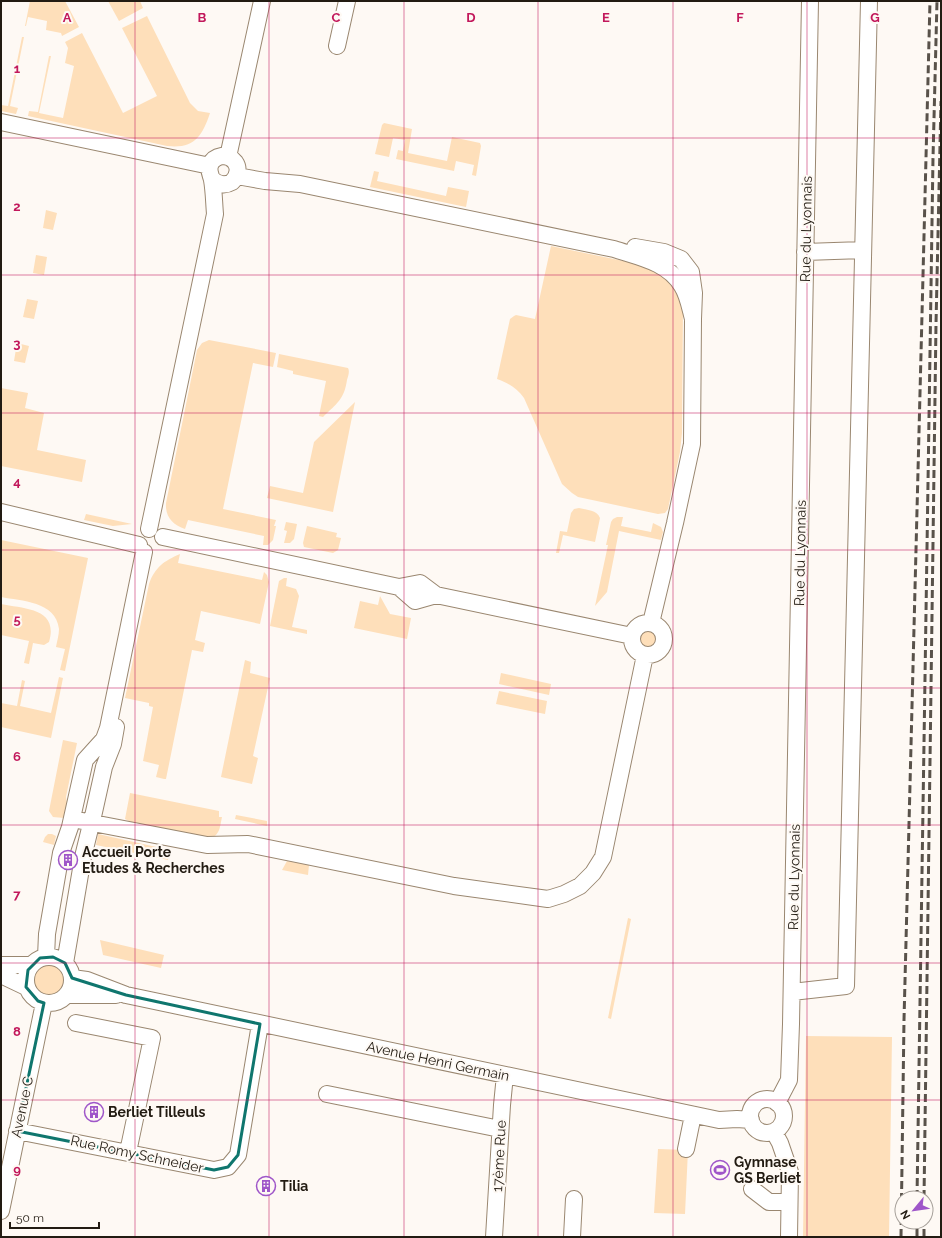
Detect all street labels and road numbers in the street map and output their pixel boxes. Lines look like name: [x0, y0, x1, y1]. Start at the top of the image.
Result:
street label: Rue du Lyonnais: [797, 176, 815, 282]
street label: Rue du Lyonnais: [791, 500, 809, 606]
street label: Rue du Lyonnais: [785, 824, 803, 930]
street label: Avenue Henri Germain: [365, 1038, 511, 1084]
street label: Avenue C: [8, 1074, 36, 1139]
street label: 17ème Rue: [489, 1120, 509, 1192]
street label: Rue Romy Schneider: [69, 1132, 205, 1176]

